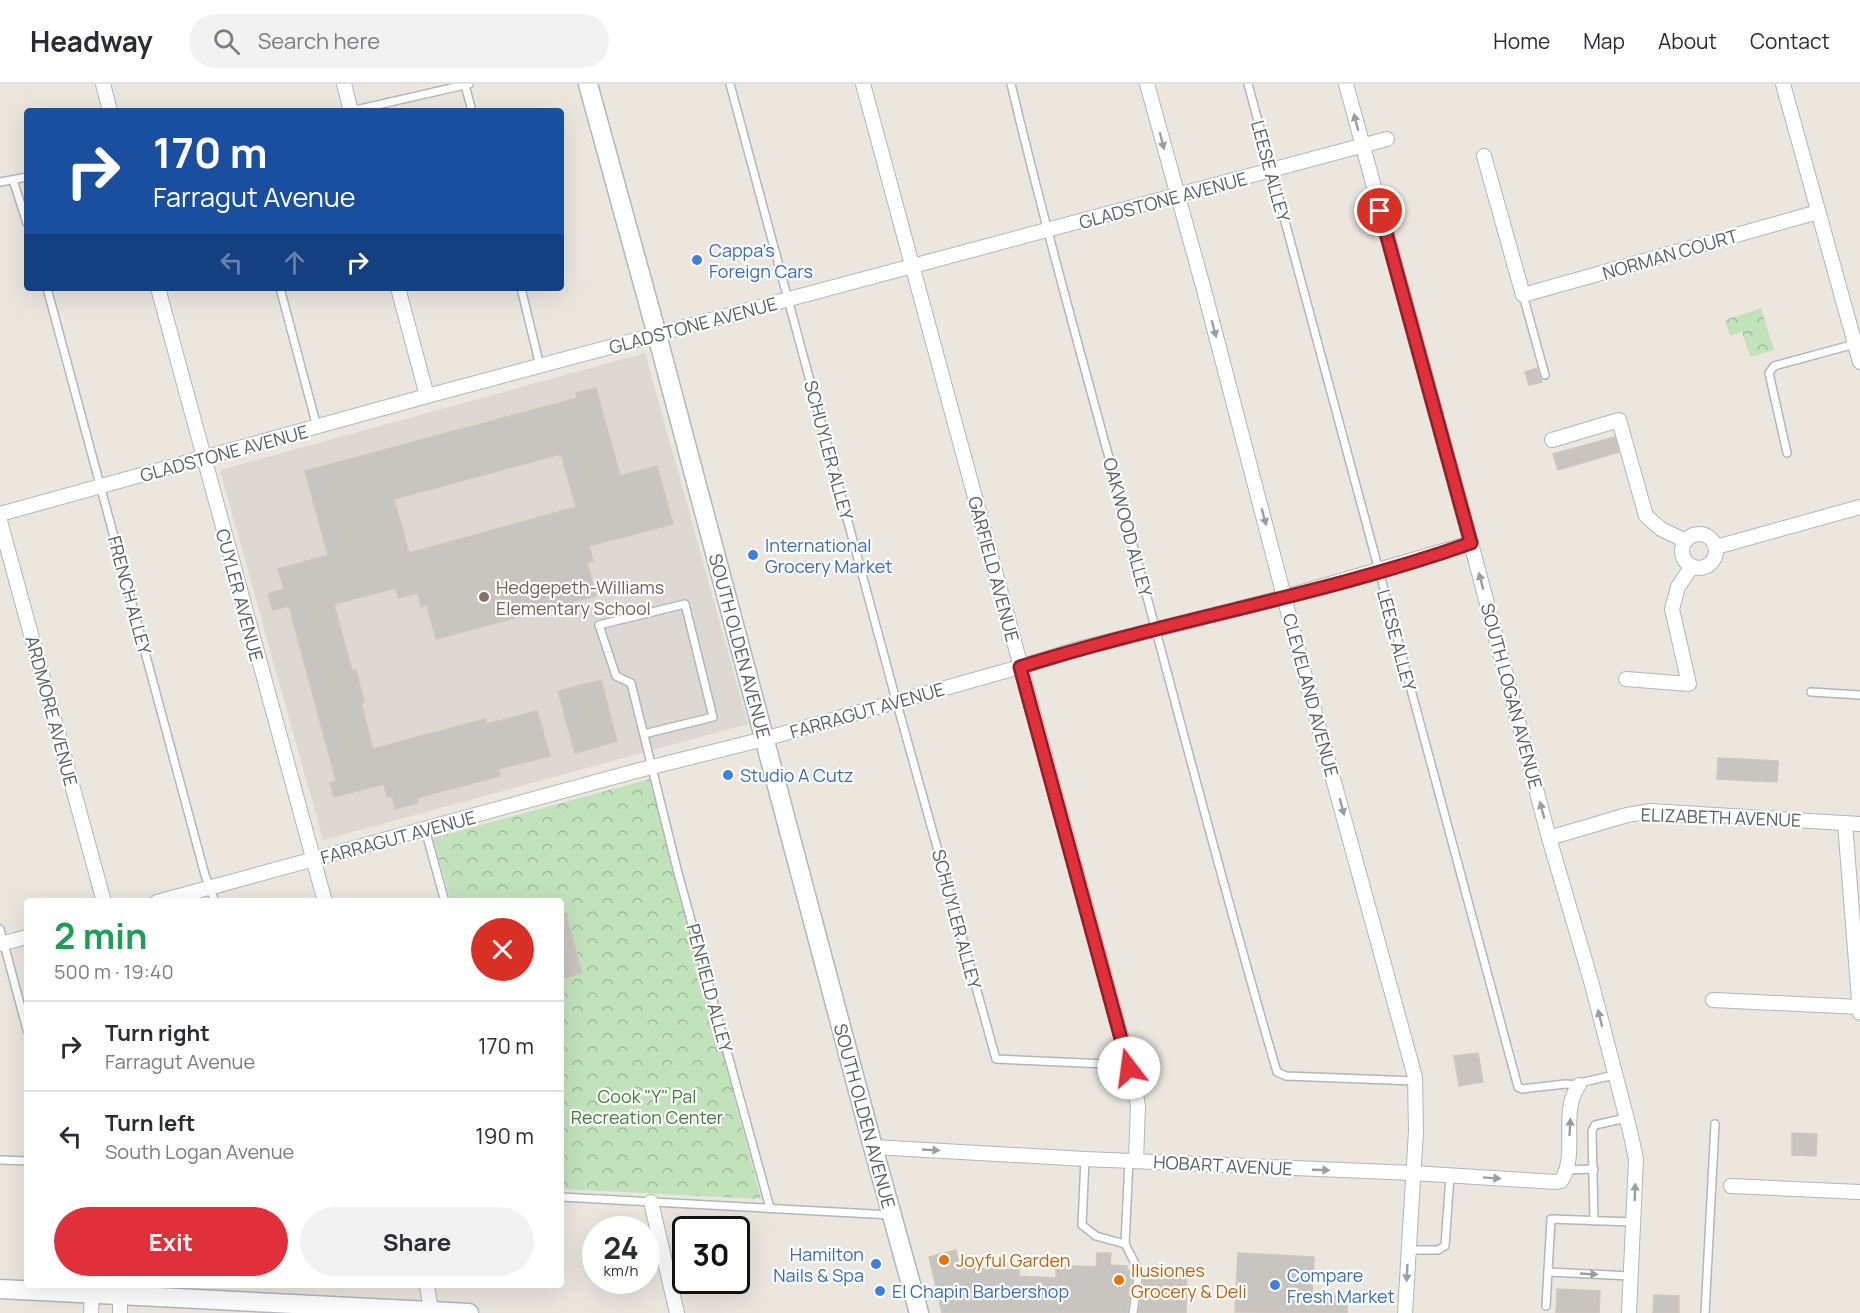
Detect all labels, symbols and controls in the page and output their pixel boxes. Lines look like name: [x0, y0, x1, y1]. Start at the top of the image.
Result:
search box: [189, 14, 609, 68]
text: Headway: [30, 22, 153, 60]
icon: search: [210, 25, 243, 58]
text: Search here: [258, 26, 380, 56]
text: Home: [1493, 27, 1550, 55]
text: Map: [1583, 27, 1625, 55]
text: About: [1658, 27, 1717, 55]
text: Contact: [1750, 27, 1830, 55]
one-way arrow: [1351, 112, 1360, 130]
street label: LEESE ALLEY: [1246, 118, 1296, 225]
text: 170 m: [153, 123, 268, 181]
one-way arrow: [1158, 131, 1168, 150]
icon: right: [54, 132, 132, 210]
street label: GLADSTONE AVENUE: [1076, 166, 1250, 234]
text: Farragut Avenue: [153, 178, 356, 215]
pin: [1354, 185, 1405, 236]
icon: arrive: [1363, 194, 1396, 227]
street label: NORMAN COURT: [1600, 223, 1741, 285]
place label: Cappa's Foreign Cars: [709, 238, 813, 283]
icon: left: [215, 246, 248, 279]
icon: ahead: [278, 246, 311, 279]
icon: right: [341, 246, 374, 279]
marker: Cappa's Foreign Cars: [690, 253, 704, 267]
street label: GLADSTONE AVENUE: [606, 291, 780, 359]
one-way arrow: [1210, 320, 1219, 338]
street label: SCHUYLER ALLEY: [799, 378, 859, 523]
street label: GLADSTONE AVENUE: [137, 419, 311, 487]
street label: OAKWOOD ALLEY: [1098, 455, 1158, 600]
street label: GARFIELD AVENUE: [963, 493, 1025, 645]
one-way arrow: [1259, 508, 1269, 526]
street label: CUYLER AVENUE: [211, 526, 269, 664]
street label: FRENCH ALLEY: [103, 533, 158, 658]
place label: International Grocery Market: [765, 533, 892, 578]
marker: International Grocery Market: [746, 548, 760, 562]
street label: SOUTH OLDEN AVENUE: [704, 551, 776, 741]
one-way arrow: [1476, 572, 1486, 590]
place label: Hedgepeth-Williams Elementary School: [496, 575, 664, 620]
street label: LEESE ALLEY: [1372, 587, 1422, 694]
marker: Hedgepeth-Williams Elementary School: [477, 590, 491, 604]
street label: SOUTH LOGAN AVENUE: [1476, 600, 1548, 792]
street label: CLEVELAND AVENUE: [1278, 610, 1344, 780]
street label: ARDMORE AVENUE: [20, 633, 84, 789]
street label: FARRAGUT AVENUE: [787, 676, 947, 744]
place label: Studio A Cutz: [740, 763, 853, 787]
marker: Studio A Cutz: [721, 768, 735, 782]
one-way arrow: [1337, 798, 1347, 816]
one-way arrow: [1536, 801, 1546, 819]
street label: ELIZABETH AVENUE: [1640, 802, 1802, 832]
street label: FARRAGUT AVENUE: [318, 805, 478, 869]
street label: SCHUYLER ALLEY: [927, 847, 987, 992]
text: 2 min: [54, 911, 148, 960]
button: close: [471, 918, 534, 981]
street label: PENFIELD ALLEY: [681, 921, 739, 1056]
text: 500 m · 19:40: [54, 958, 174, 985]
one-way arrow: [1594, 1009, 1604, 1027]
text: Turn right: [105, 1018, 210, 1048]
street label: SOUTH OLDEN AVENUE: [829, 1021, 901, 1211]
icon: right: [54, 1030, 87, 1063]
text: 170 m: [478, 1031, 534, 1061]
position arrow: [1097, 1036, 1161, 1100]
text: Farragut Avenue: [105, 1048, 255, 1075]
park label: Cook "Y" Pal Recreation Center: [571, 1084, 724, 1129]
text: Turn left: [105, 1108, 195, 1138]
one-way arrow: [1565, 1117, 1574, 1136]
icon: left: [54, 1120, 87, 1153]
text: 190 m: [475, 1121, 534, 1151]
text: South Logan Avenue: [105, 1138, 294, 1165]
one-way arrow: [922, 1145, 941, 1154]
street label: HOBART AVENUE: [1153, 1149, 1293, 1181]
one-way arrow: [1311, 1165, 1330, 1174]
one-way arrow: [1483, 1174, 1502, 1183]
one-way arrow: [1630, 1182, 1639, 1201]
button: Exit: [54, 1207, 288, 1276]
button: Share: [300, 1207, 534, 1276]
speed limit sign: 30: [672, 1216, 750, 1294]
text: 24: [603, 1227, 639, 1268]
place label: Hamilton Nails & Spa: [773, 1242, 864, 1287]
place label: Joyful Garden: [956, 1248, 1070, 1272]
marker: Joyful Garden: [937, 1253, 951, 1267]
marker: Hamilton Nails & Spa: [869, 1257, 883, 1271]
place label: Ilusiones Grocery & Deli: [1131, 1258, 1247, 1303]
text: km/h: [604, 1260, 638, 1281]
place label: Compare Fresh Market: [1287, 1263, 1395, 1308]
one-way arrow: [1403, 1264, 1412, 1283]
one-way arrow: [1580, 1269, 1599, 1278]
marker: Ilusiones Grocery & Deli: [1112, 1273, 1126, 1287]
marker: Compare Fresh Market: [1268, 1278, 1282, 1292]
place label: El Chapin Barbershop: [892, 1279, 1069, 1303]
marker: El Chapin Barbershop: [873, 1284, 887, 1298]

